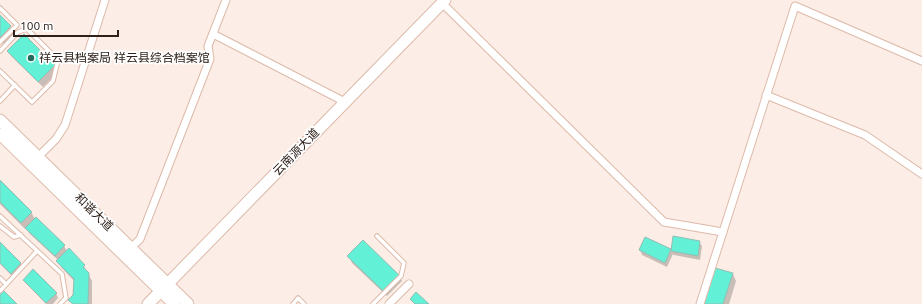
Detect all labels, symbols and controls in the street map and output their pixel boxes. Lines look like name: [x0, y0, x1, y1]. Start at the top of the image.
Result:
scale bar: [14, 12, 118, 38]
text: 100 m: [20, 19, 53, 32]
place label: 祥云县档案局 祥云县综合档案馆: [39, 51, 210, 64]
marker: 祥云县档案局 祥云县综合档案馆: [26, 53, 36, 63]
street label: 云南源大道: [270, 126, 321, 178]
street label: 和谐大道: [73, 190, 116, 233]

